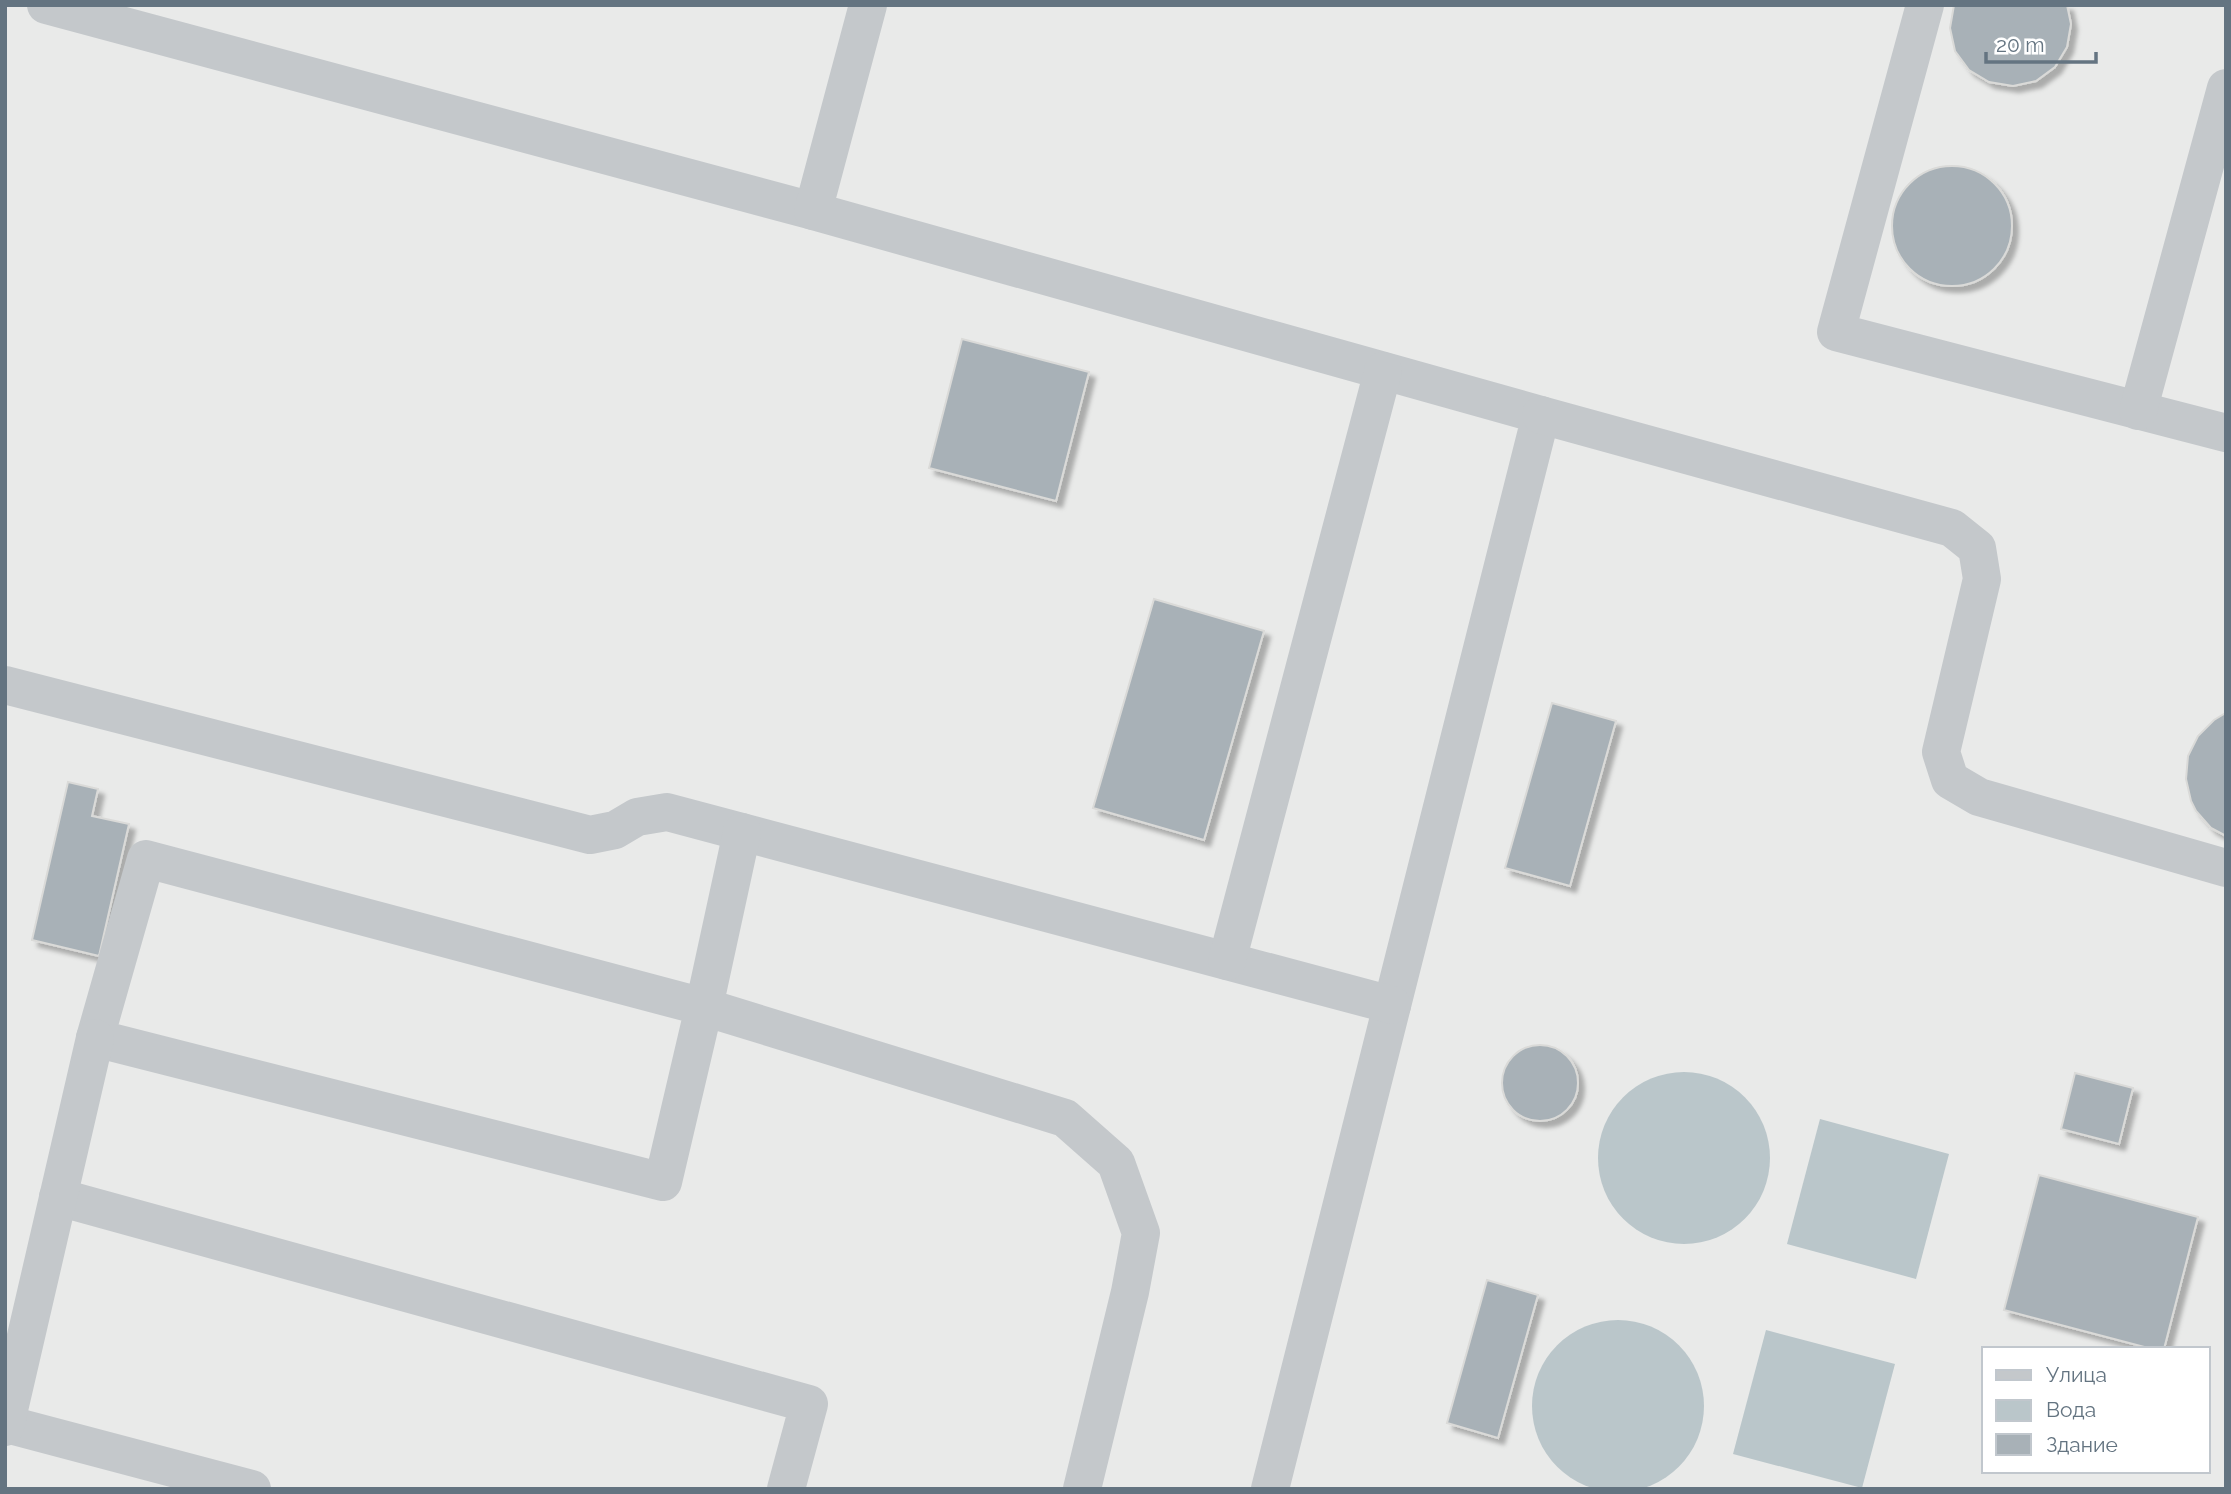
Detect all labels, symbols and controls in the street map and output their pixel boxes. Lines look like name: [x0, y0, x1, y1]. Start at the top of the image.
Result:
scale bar: [1986, 21, 2096, 65]
text: 20 m: [1996, 32, 2044, 57]
legend: [1982, 1347, 2210, 1473]
text: Улица: [2046, 1362, 2107, 1387]
text: Вода: [2046, 1397, 2096, 1422]
text: Здание: [2046, 1432, 2118, 1457]

